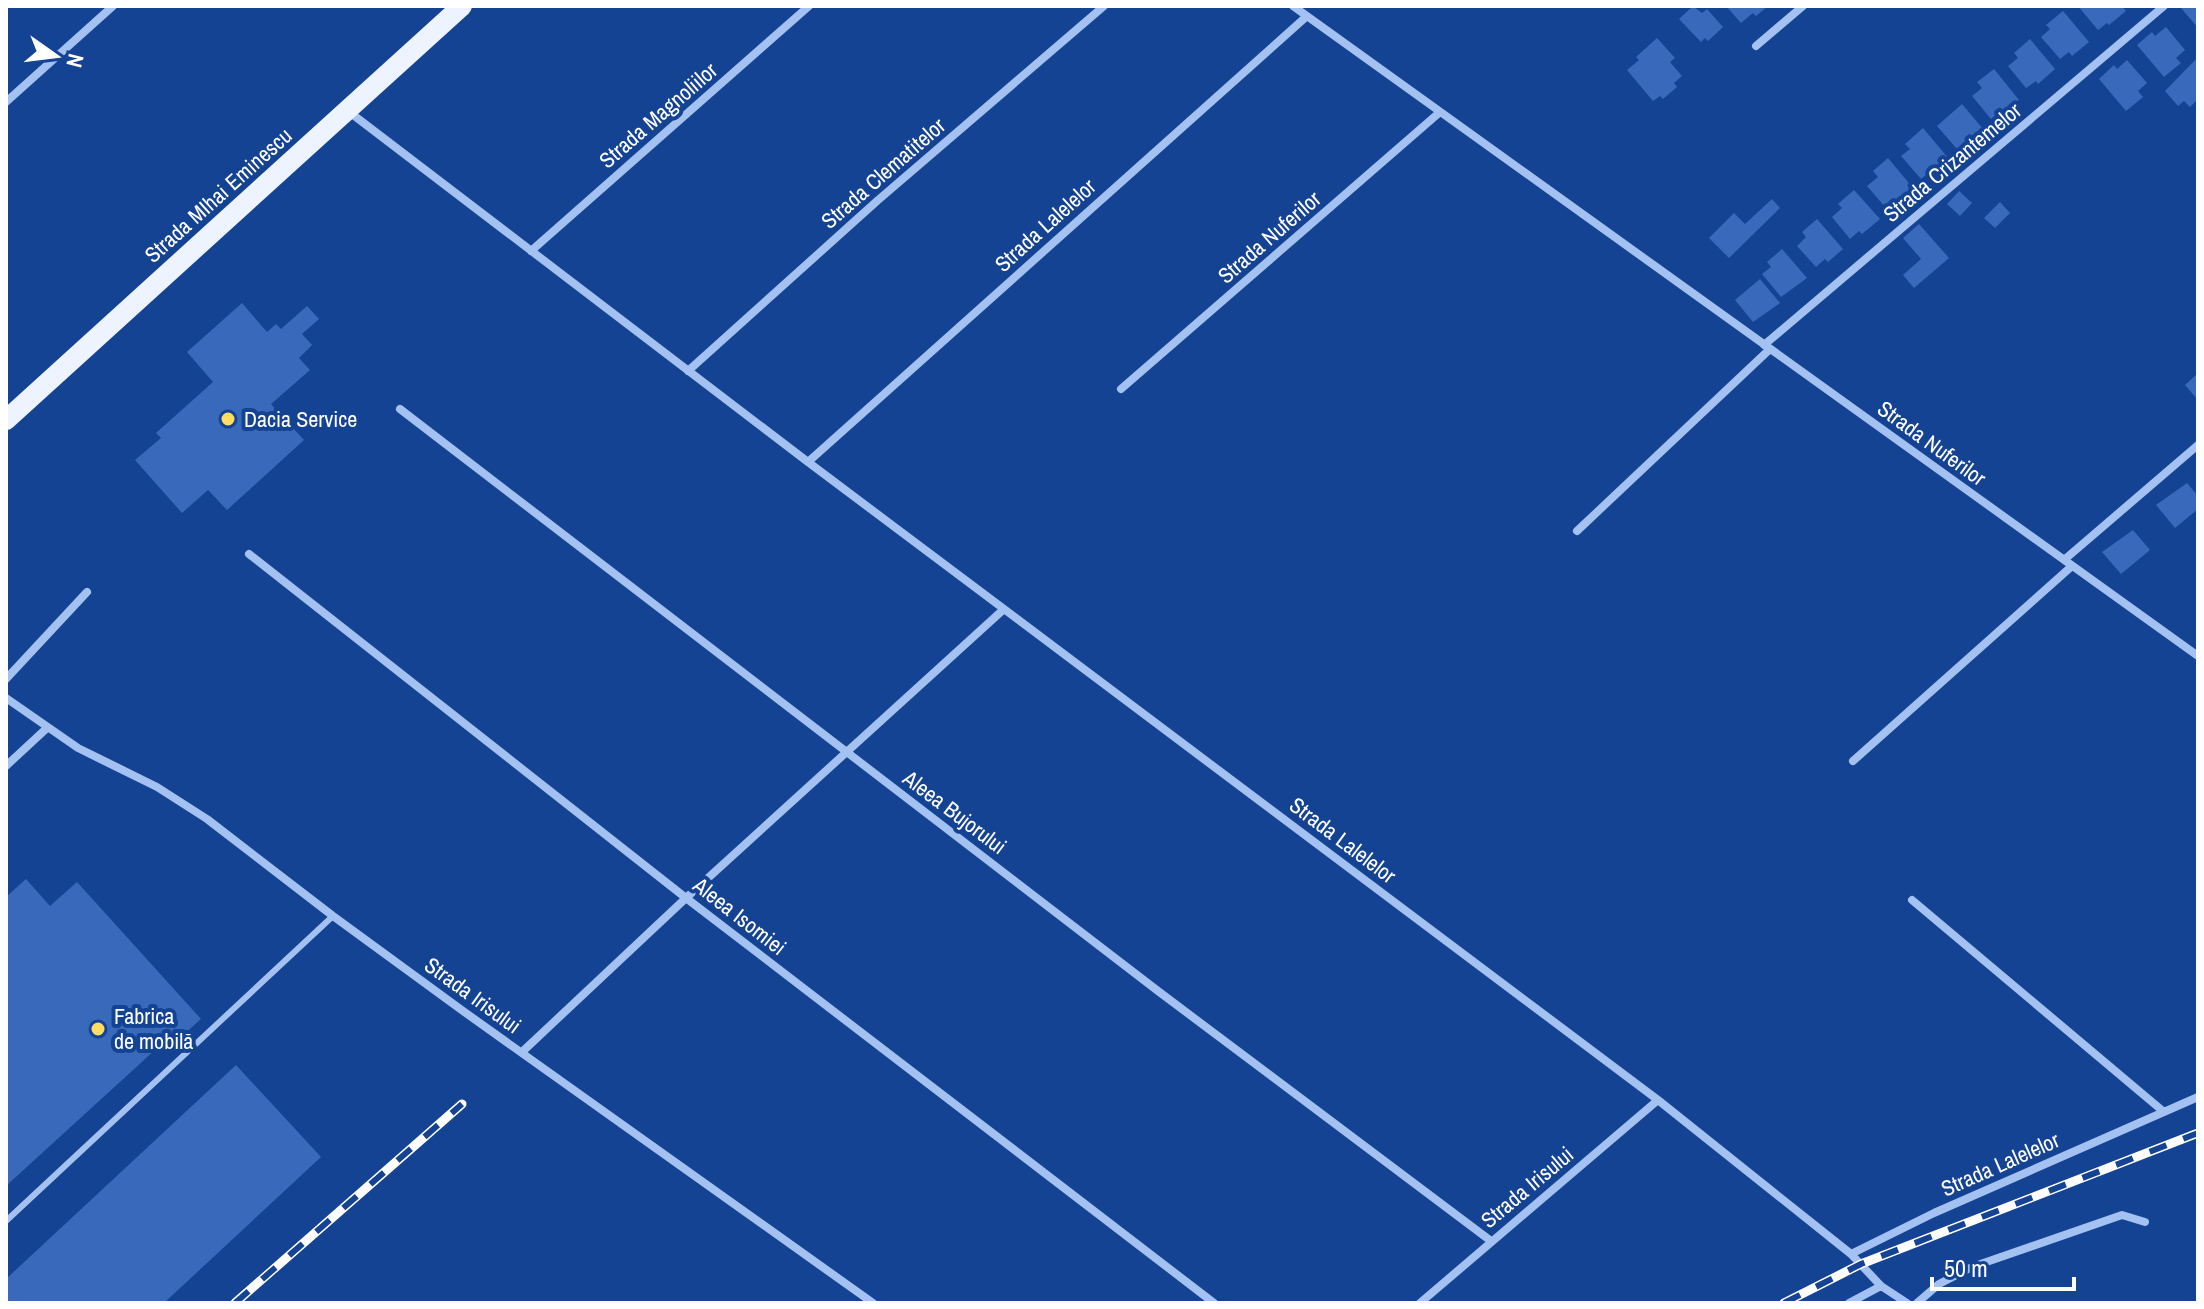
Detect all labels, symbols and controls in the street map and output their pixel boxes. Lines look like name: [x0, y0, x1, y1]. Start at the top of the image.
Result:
north arrow: [16, 16, 96, 96]
text: N: [59, 51, 92, 71]
street label: Strada Magnoliilor: [593, 55, 723, 175]
street label: Strada Crizantemelor: [1877, 95, 2027, 229]
street label: Strada Clematitelor: [815, 111, 951, 235]
street label: Strada MIhai Eminescu: [138, 121, 298, 269]
street label: Strada Lalelelor: [988, 172, 1102, 278]
street label: Strada Nuferilor: [1211, 184, 1327, 290]
street label: Strada Nuferilor: [1872, 393, 1992, 493]
place label: Dacia Service: [244, 404, 357, 434]
marker: Dacia Service: [219, 410, 237, 428]
street label: Aleea Bujorului: [896, 763, 1013, 861]
street label: Strada Lalelelor: [1284, 790, 1402, 890]
street label: Aleea Isomiei: [687, 870, 793, 962]
street label: Strada Irisului: [419, 950, 527, 1040]
place label: Fabrica de mobilă: [114, 1001, 193, 1056]
marker: Fabrica de mobilă: [89, 1020, 107, 1038]
street label: Strada Lalelelor: [1936, 1125, 2064, 1203]
street label: Strada Irisului: [1474, 1139, 1580, 1235]
scale bar: [1932, 1241, 2074, 1291]
text: 50 m: [1944, 1252, 1988, 1284]

